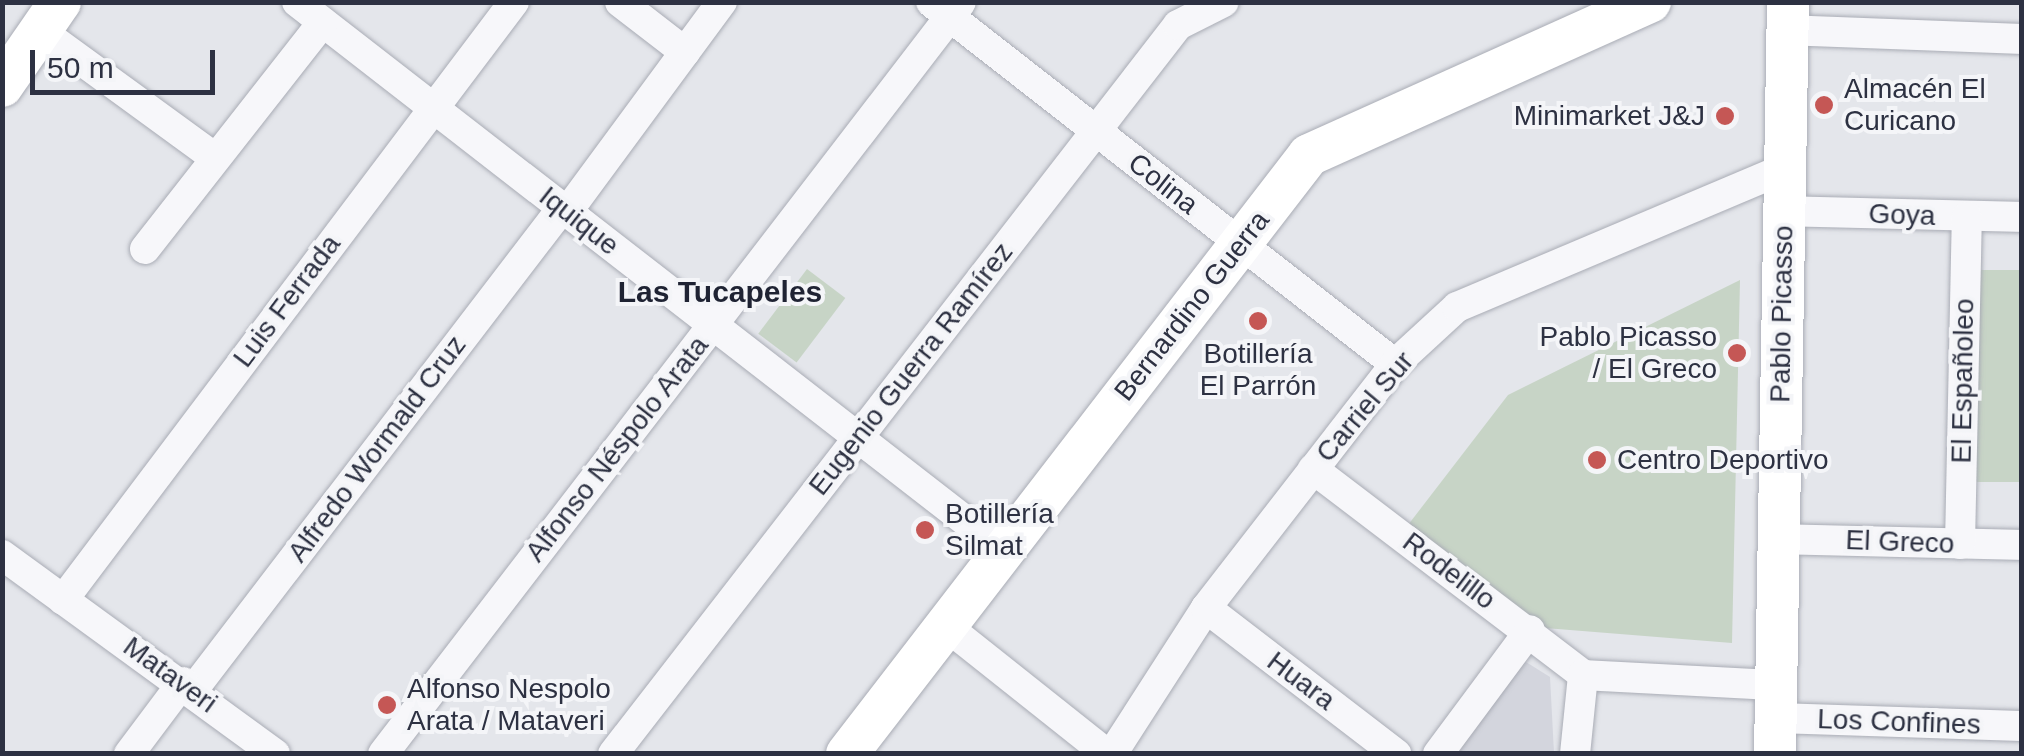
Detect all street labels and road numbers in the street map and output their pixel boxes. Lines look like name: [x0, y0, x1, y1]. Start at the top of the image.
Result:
street label: Colina: [1121, 146, 1205, 222]
street label: Iquique: [532, 179, 626, 263]
street label: Goya: [1868, 197, 1936, 233]
street label: Bernardino Guerra: [1107, 204, 1277, 408]
street label: Pablo Picasso: [1764, 225, 1800, 403]
street label: Luis Ferrada: [226, 228, 348, 374]
street label: Eugenio Guerra Ramírez: [802, 236, 1020, 502]
street label: El Españoleo: [1945, 298, 1981, 464]
street label: Alfredo Wormald Cruz: [281, 329, 473, 569]
street label: Alfonso Néspolo Arata: [518, 329, 716, 569]
street label: Carriel Sur: [1309, 345, 1421, 469]
street label: El Greco: [1845, 523, 1955, 561]
street label: Rodelillo: [1396, 525, 1502, 617]
street label: Mataveri: [117, 630, 223, 720]
street label: Huara: [1260, 645, 1342, 717]
street label: Los Confines: [1817, 702, 1981, 742]

